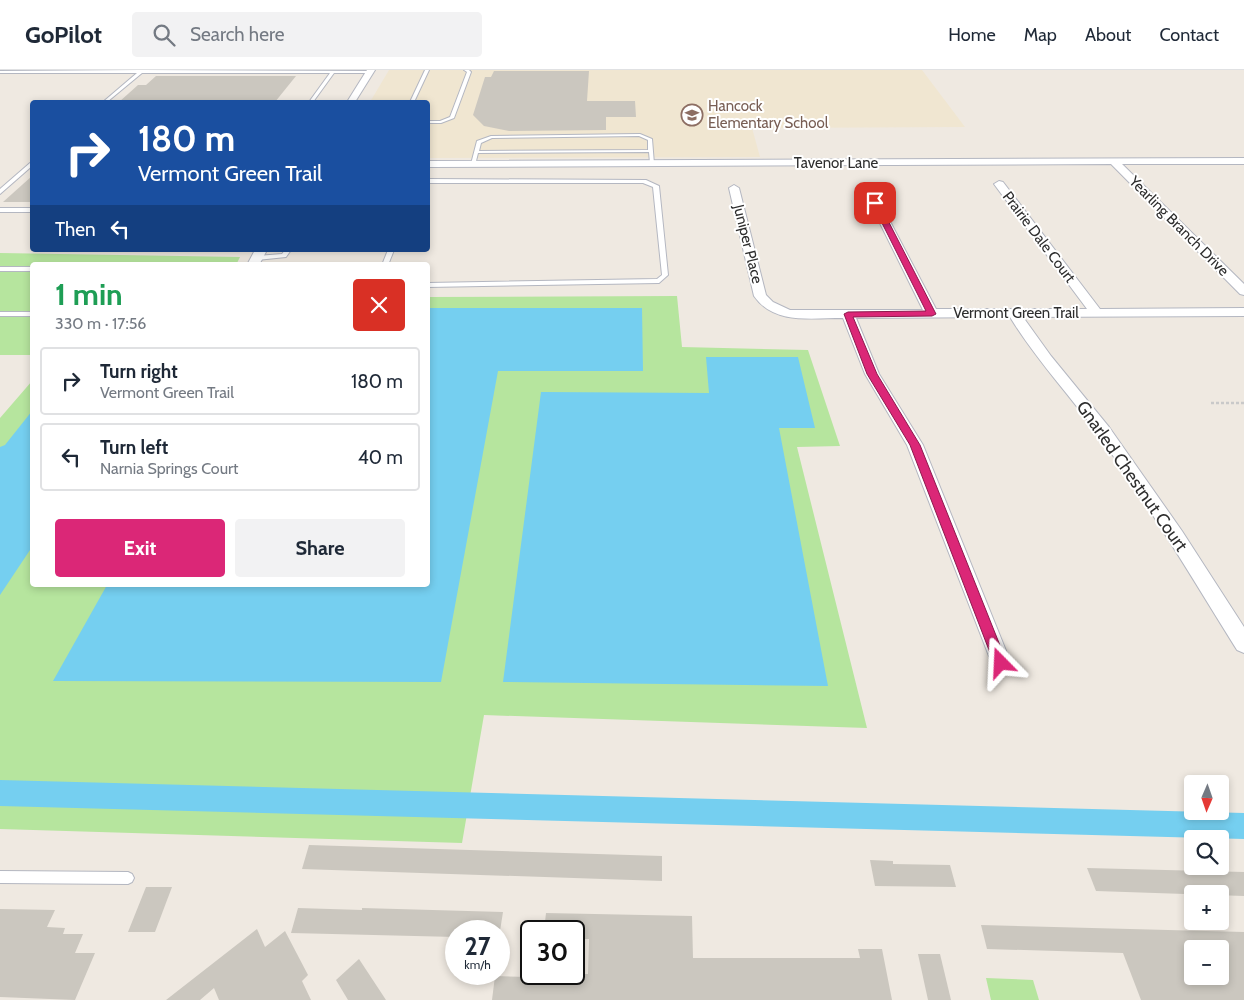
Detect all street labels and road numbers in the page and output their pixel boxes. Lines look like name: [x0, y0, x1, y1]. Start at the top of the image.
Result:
street label: Tavenor Lane: [794, 154, 879, 172]
street label: Yearling Branch Drive: [1125, 172, 1233, 280]
street label: Prairie Dale Court: [999, 188, 1079, 286]
street label: Juniper Place: [729, 202, 767, 286]
street label: Vermont Green Trail: [953, 304, 1079, 322]
street label: Gnarled Chestnut Court: [1072, 396, 1192, 556]

